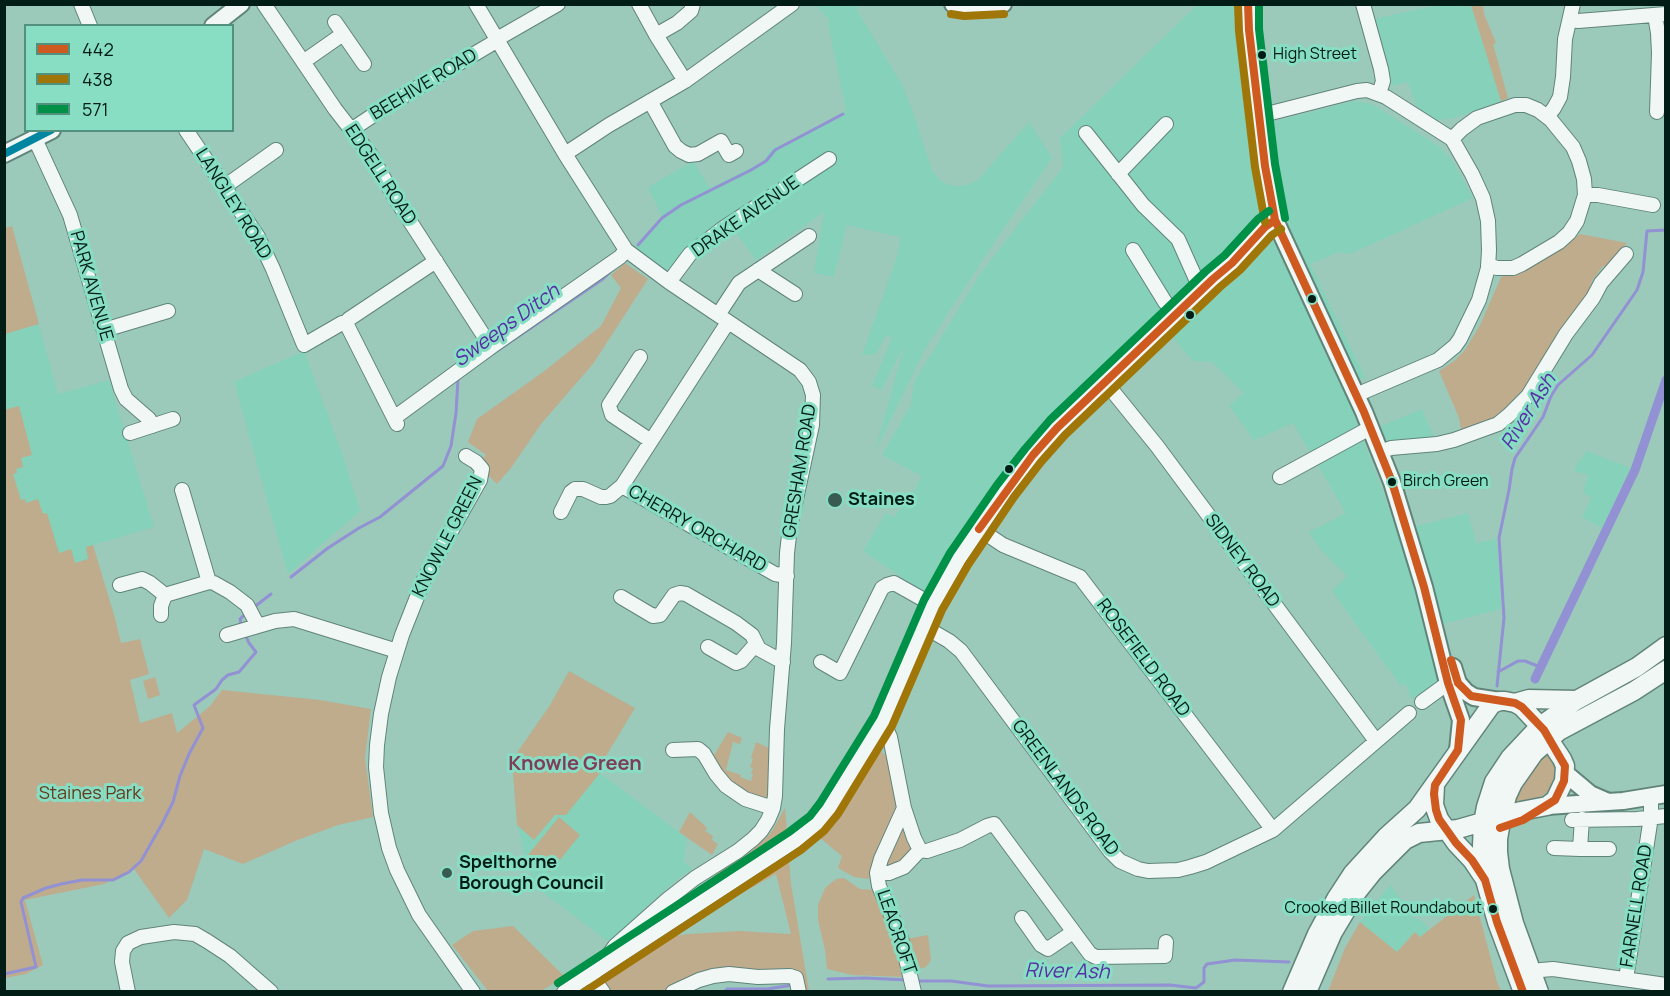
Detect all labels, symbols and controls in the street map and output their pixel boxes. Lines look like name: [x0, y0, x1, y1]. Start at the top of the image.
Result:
legend: [24, 24, 234, 132]
text: 442: [82, 37, 114, 61]
street label: BEEHIVE ROAD: [367, 45, 481, 125]
place label: High Street: [1273, 45, 1357, 65]
marker: High Street: [1256, 49, 1268, 61]
text: 438: [82, 67, 113, 91]
text: 571: [82, 97, 108, 121]
street label: EDGELL ROAD: [340, 121, 420, 229]
street label: LANGLEY ROAD: [190, 145, 276, 263]
street label: DRAKE AVENUE: [688, 172, 804, 262]
street label: PARK AVENUE: [65, 228, 117, 344]
water label: Sweeps Ditch: [449, 279, 565, 373]
unlabelled marker: [1306, 293, 1318, 305]
unlabelled marker: [1184, 309, 1196, 321]
water label: River Ash: [1496, 370, 1562, 454]
street label: GRESHAM ROAD: [779, 403, 821, 539]
unlabelled marker: [1003, 463, 1015, 475]
place label: Birch Green: [1403, 472, 1489, 492]
street label: KNOWLE GREEN: [408, 473, 488, 601]
marker: Birch Green: [1386, 476, 1398, 488]
street label: CHERRY ORCHARD: [624, 481, 770, 577]
place label: Staines: [848, 489, 915, 511]
marker: Staines: [826, 491, 844, 509]
street label: SIDNEY ROAD: [1200, 510, 1284, 612]
street label: ROSEFIELD ROAD: [1092, 595, 1194, 721]
street label: GREENLANDS ROAD: [1007, 716, 1123, 860]
district label: Knowle Green: [508, 752, 642, 776]
park label: Staines Park: [39, 783, 141, 805]
street label: FARNELL ROAD: [1617, 843, 1657, 969]
place label: Spelthorne Borough Council: [459, 852, 604, 894]
marker: Spelthorne Borough Council: [440, 866, 454, 880]
street label: LEACROFT: [872, 887, 920, 977]
place label: Crooked Billet Roundabout: [1285, 899, 1482, 919]
marker: Crooked Billet Roundabout: [1487, 903, 1499, 915]
water label: River Ash: [1024, 959, 1110, 985]

